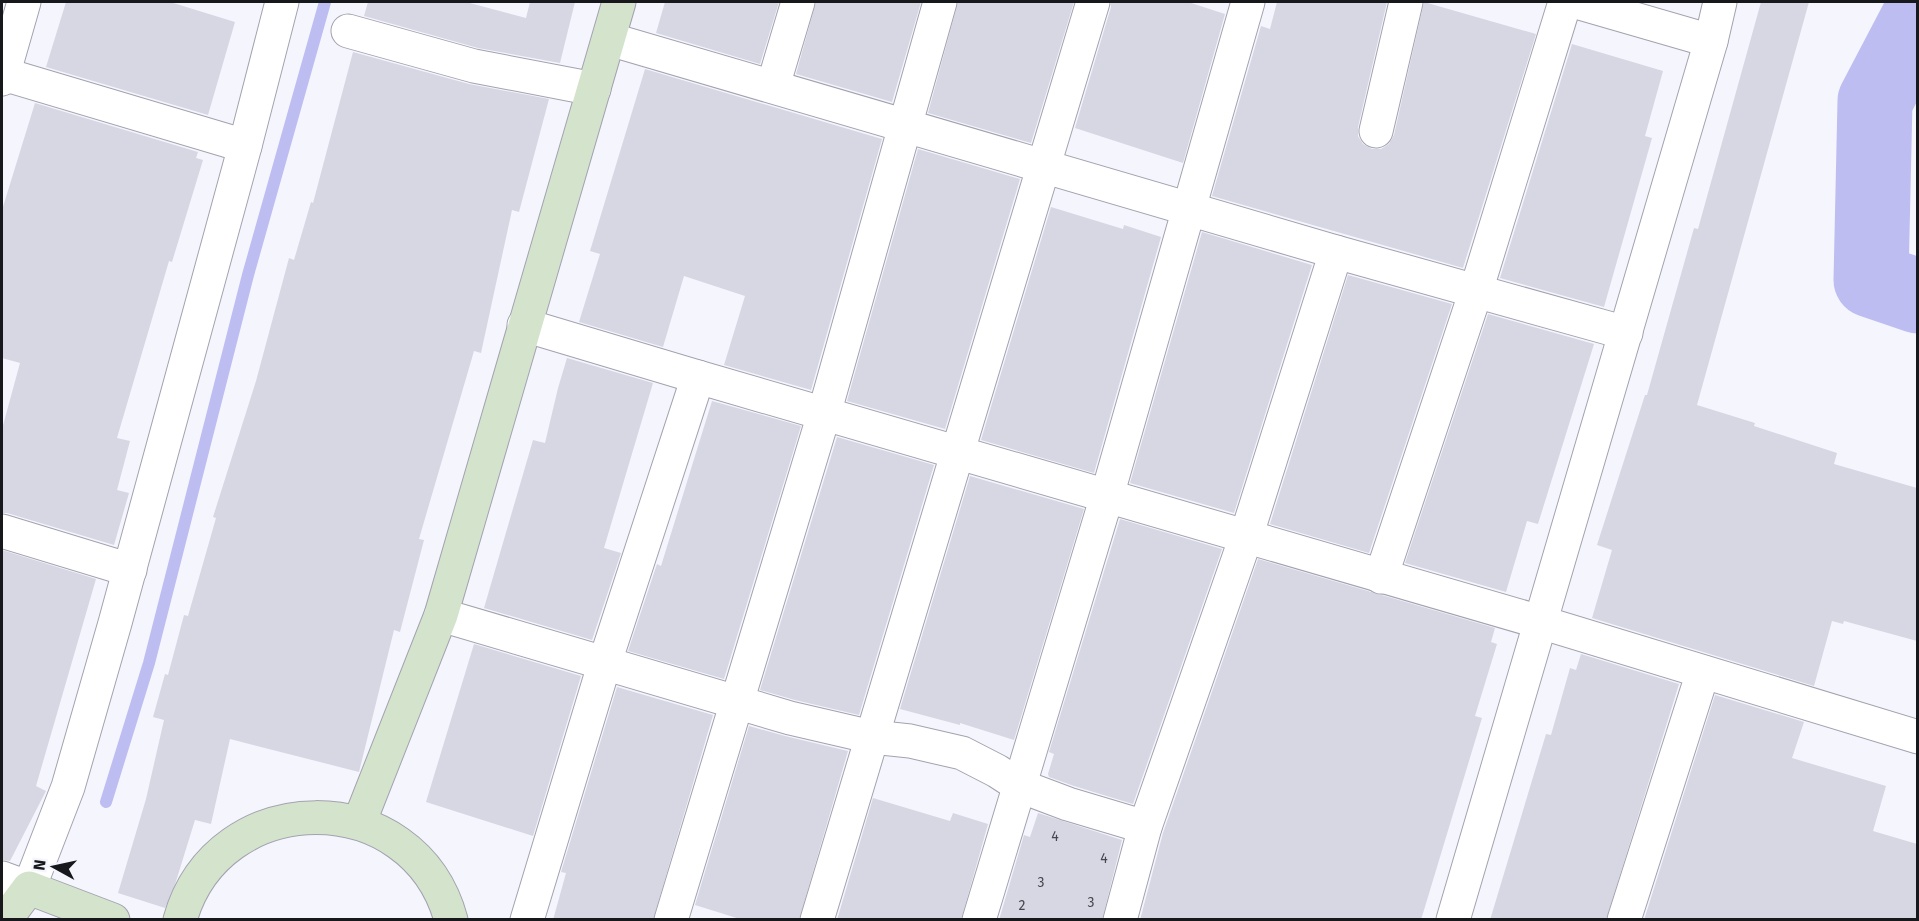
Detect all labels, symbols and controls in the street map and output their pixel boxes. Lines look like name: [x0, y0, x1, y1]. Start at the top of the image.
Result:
house number: 4: [1051, 828, 1059, 845]
north arrow: [24, 837, 84, 897]
house number: 4: [1100, 850, 1108, 867]
text: N: [29, 858, 50, 872]
house number: 3: [1038, 874, 1045, 891]
house number: 3: [1088, 894, 1095, 911]
house number: 2: [1019, 897, 1026, 914]

